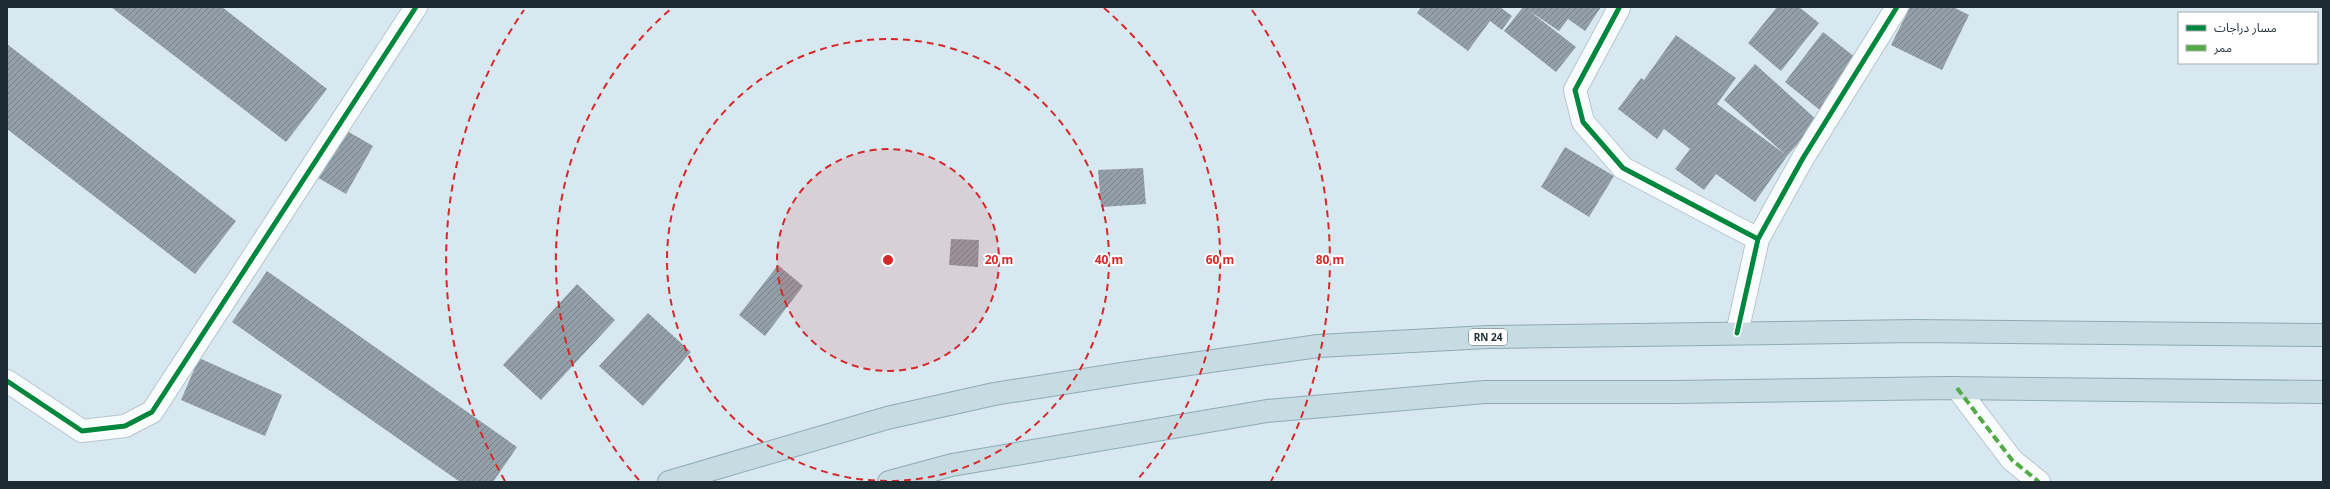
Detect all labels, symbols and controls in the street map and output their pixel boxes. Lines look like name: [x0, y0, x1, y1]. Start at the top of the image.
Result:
legend: [2178, 12, 2318, 64]
text: مسار دراجات: [2214, 19, 2277, 36]
text: ممر: [2213, 39, 2232, 56]
text: 20 m: [985, 251, 1013, 268]
text: 40 m: [1095, 251, 1123, 268]
text: 60 m: [1206, 251, 1234, 268]
text: 80 m: [1316, 251, 1344, 268]
centre of rings: [881, 253, 895, 267]
road number: RN 24: [1469, 329, 1507, 345]

